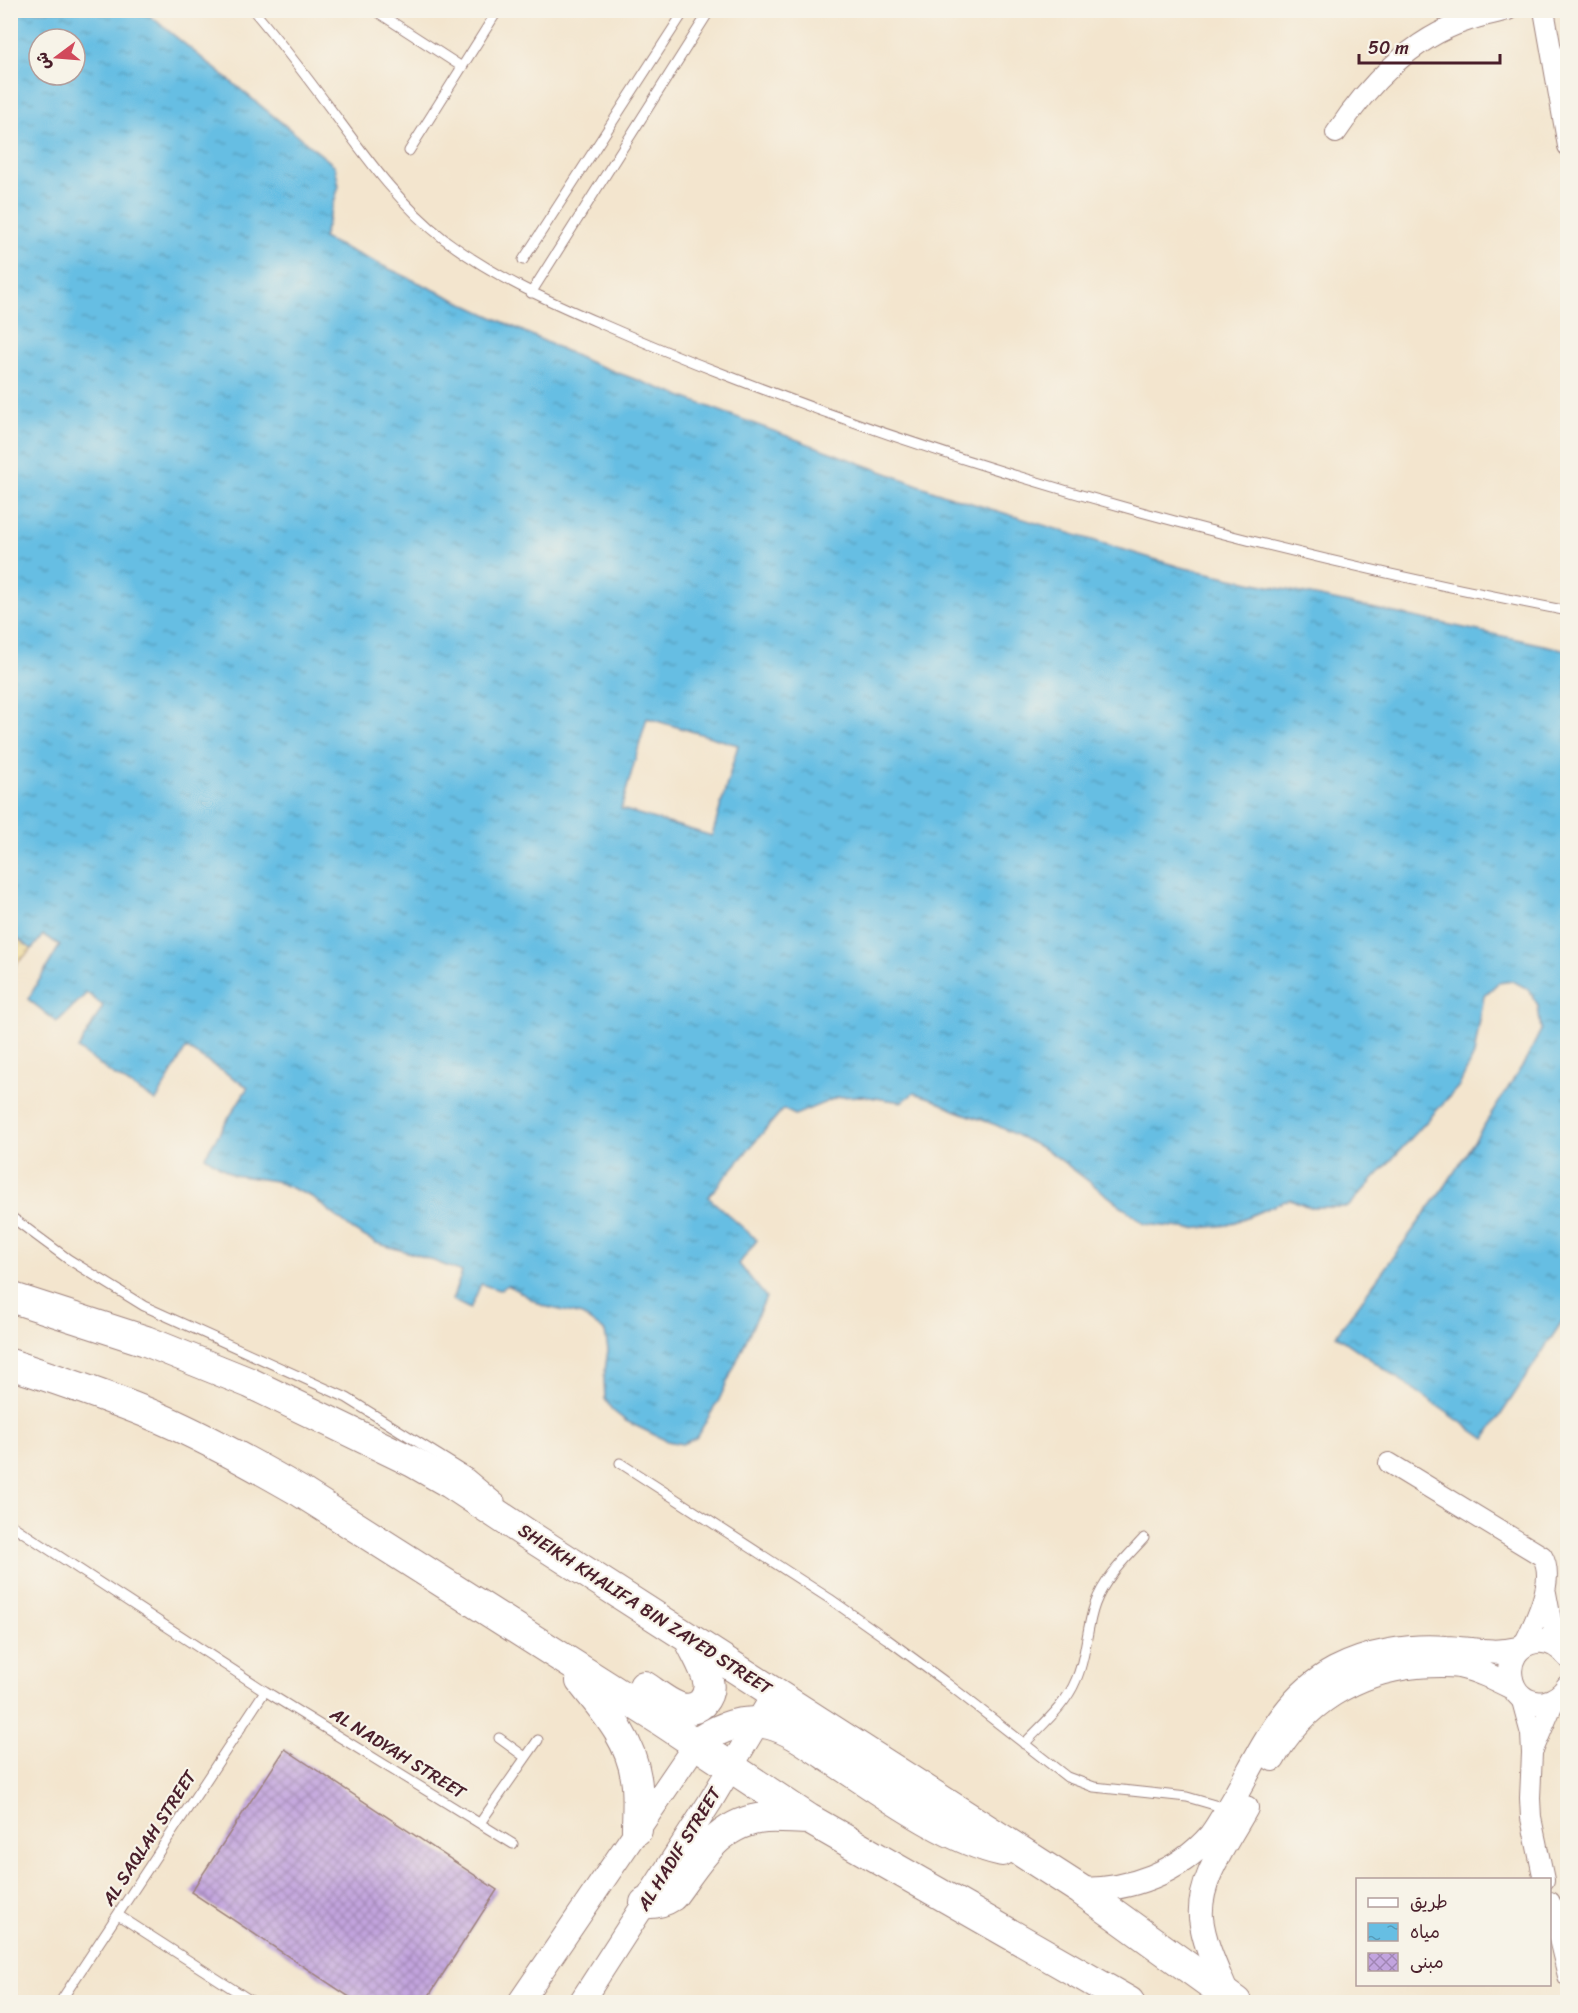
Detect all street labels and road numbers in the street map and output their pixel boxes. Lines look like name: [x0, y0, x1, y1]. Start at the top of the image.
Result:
street label: SHEIKH KHALIFA BIN ZAYED STREET: [512, 1515, 780, 1704]
street label: AL NADYAH STREET: [323, 1698, 473, 1808]
street label: AL SAQLAH STREET: [92, 1763, 206, 1913]
street label: AL HADIF STREET: [628, 1780, 731, 1918]

